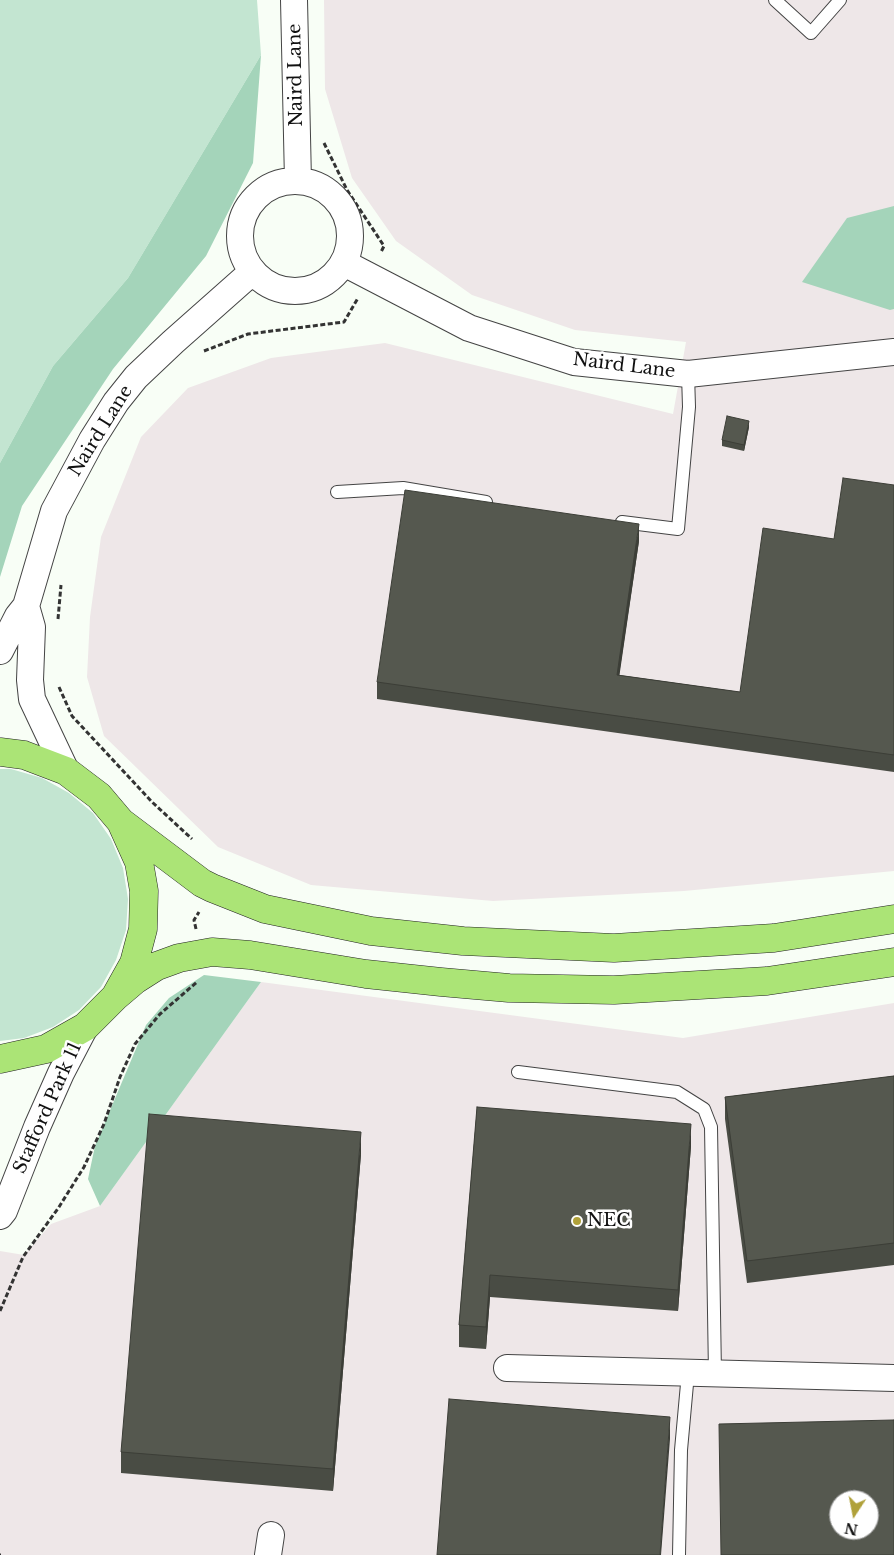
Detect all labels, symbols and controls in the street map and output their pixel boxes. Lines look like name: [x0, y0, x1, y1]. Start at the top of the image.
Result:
street label: Naird Lane: [284, 23, 308, 127]
street label: Naird Lane: [571, 349, 677, 383]
street label: Naird Lane: [65, 382, 137, 480]
street label: Stafford Park 11: [9, 1039, 87, 1177]
place label: NEC: [587, 1210, 631, 1232]
marker: NEC: [571, 1215, 583, 1227]
north arrow: [829, 1490, 879, 1540]
text: N: [843, 1519, 860, 1539]

